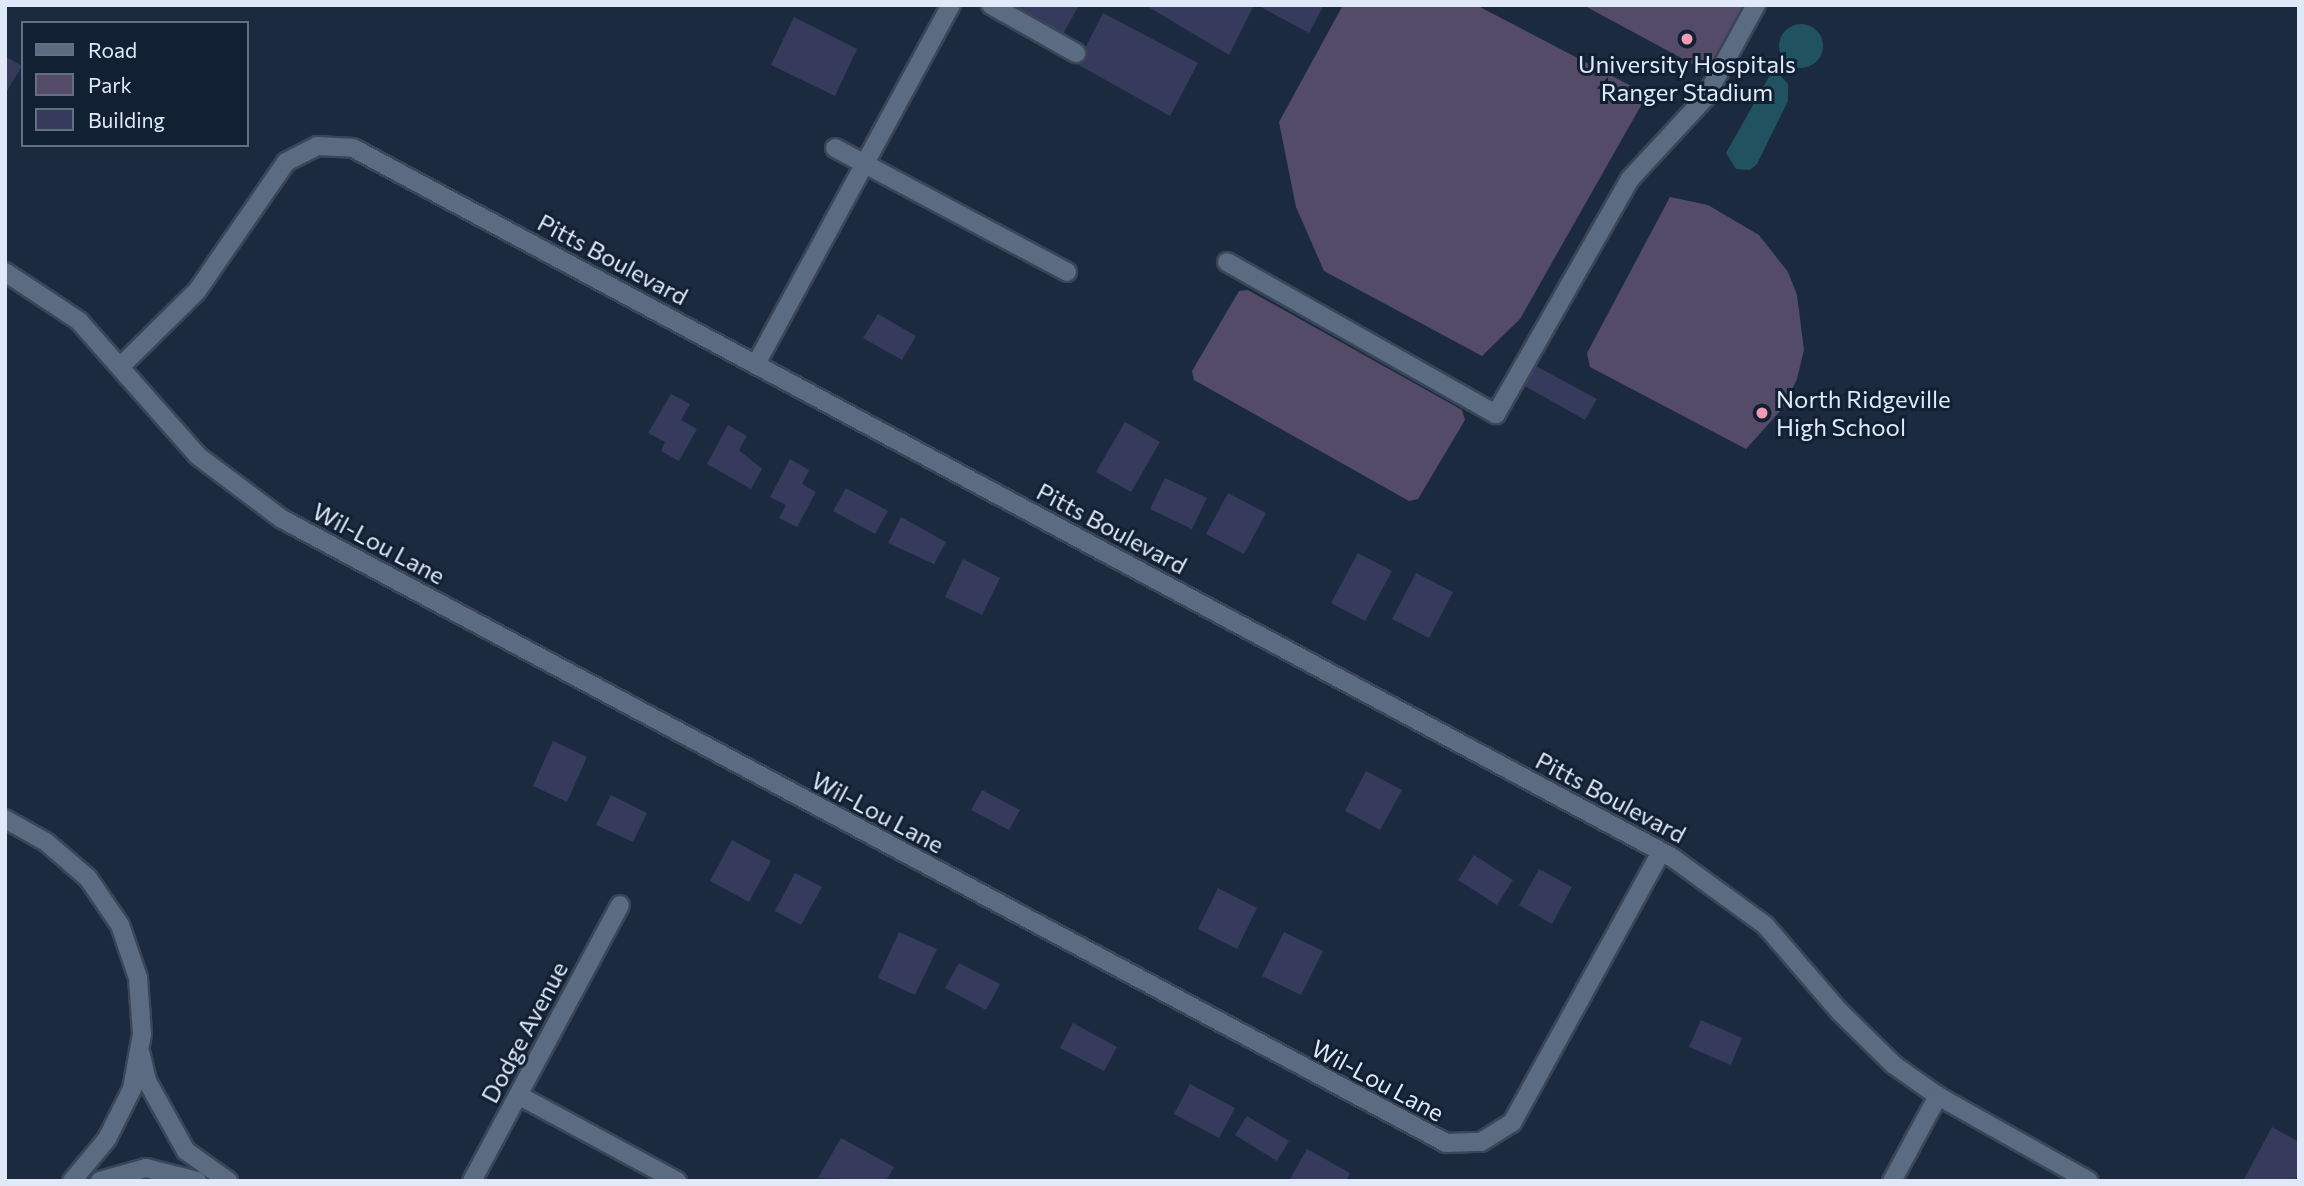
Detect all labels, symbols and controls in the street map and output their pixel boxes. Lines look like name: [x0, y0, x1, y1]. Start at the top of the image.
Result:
legend: [21, 21, 248, 147]
marker: University Hospitals Ranger Stadium: [1679, 31, 1695, 47]
text: Road: [88, 37, 137, 62]
place label: University Hospitals Ranger Stadium: [1578, 50, 1796, 106]
text: Park: [88, 72, 132, 97]
text: Building: [88, 107, 165, 132]
street label: Pitts Boulevard: [533, 207, 693, 311]
place label: North Ridgeville High School: [1776, 385, 1951, 441]
marker: North Ridgeville High School: [1754, 405, 1770, 421]
street label: Pitts Boulevard: [1032, 476, 1192, 580]
street label: Wil-Lou Lane: [308, 496, 450, 590]
street label: Pitts Boulevard: [1531, 745, 1691, 849]
street label: Wil-Lou Lane: [807, 765, 949, 859]
street label: Dodge Avenue: [475, 956, 573, 1108]
street label: Wil-Lou Lane: [1307, 1033, 1449, 1127]

